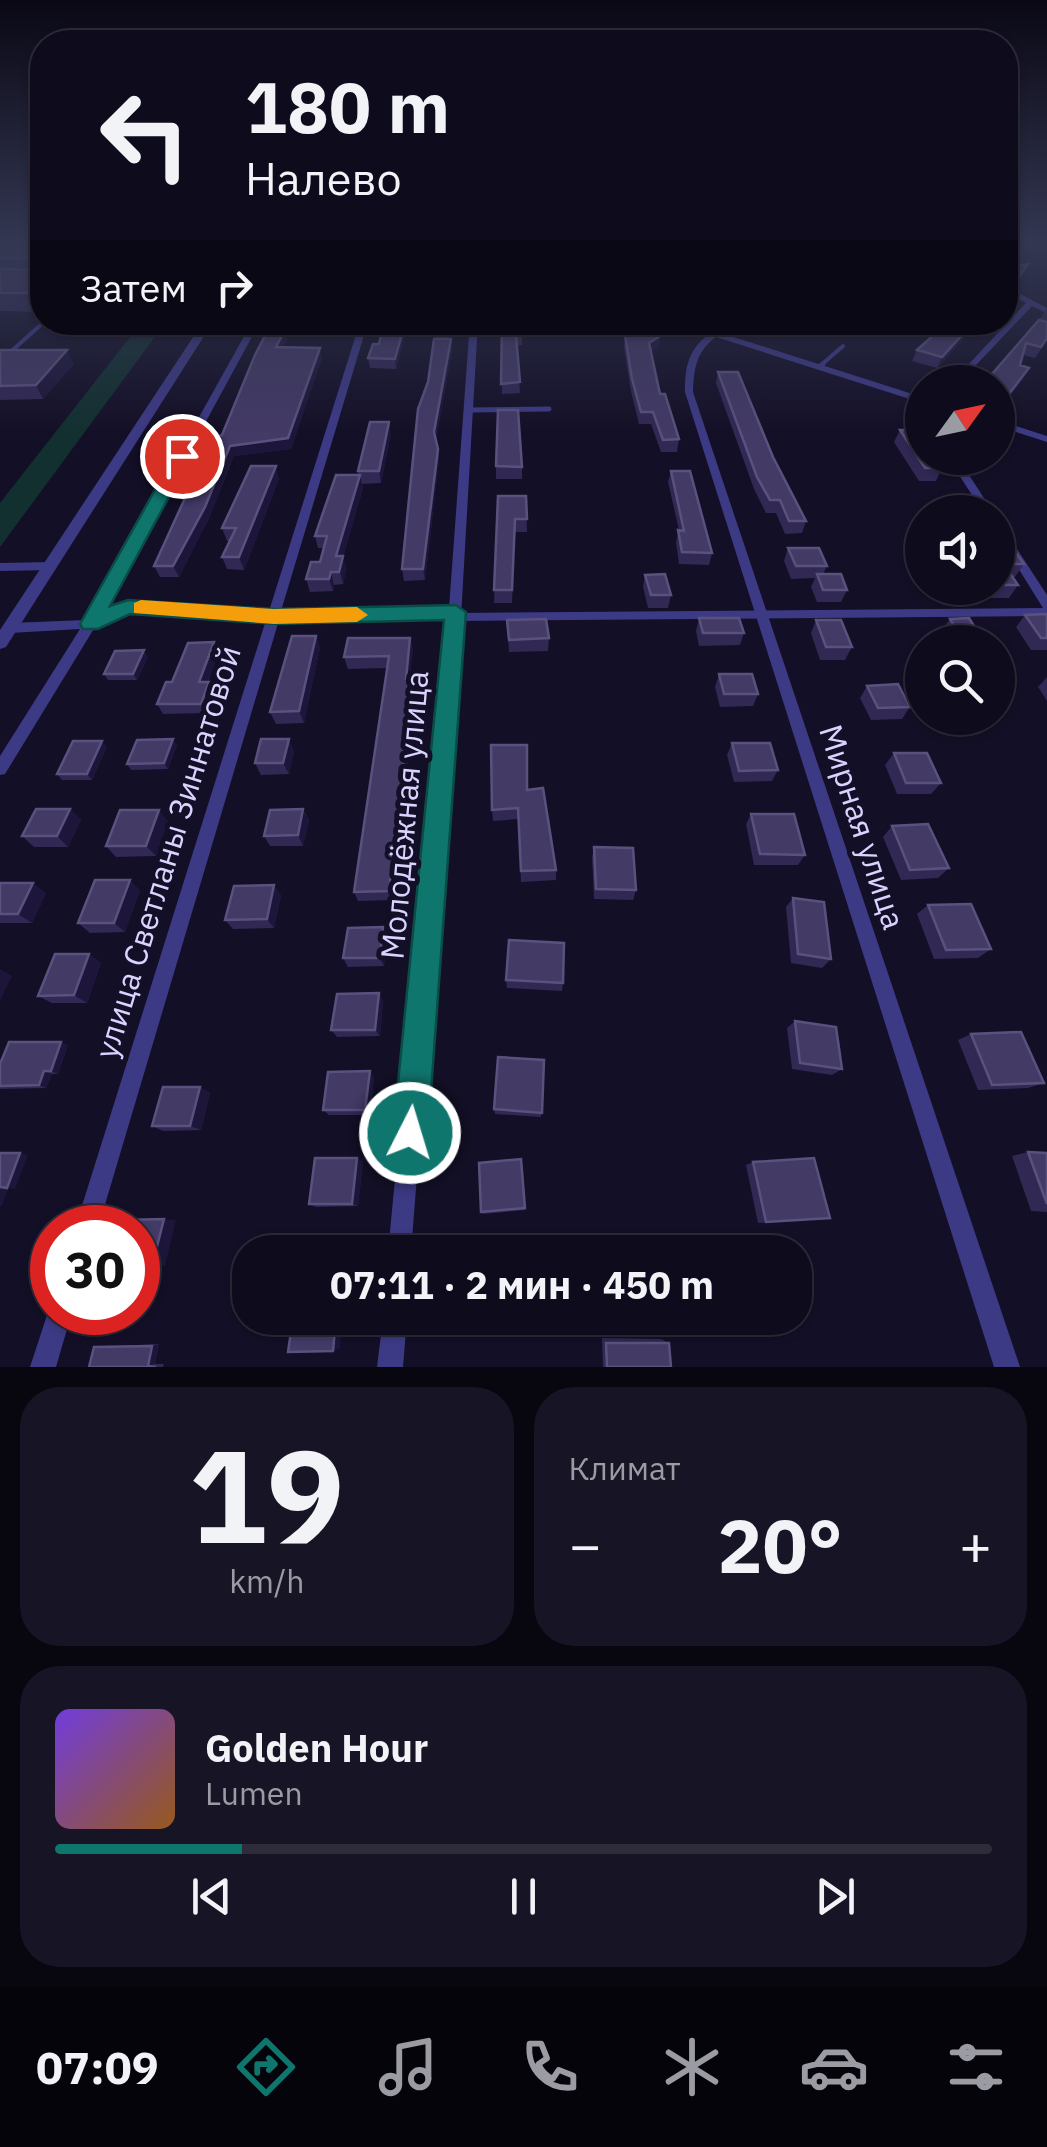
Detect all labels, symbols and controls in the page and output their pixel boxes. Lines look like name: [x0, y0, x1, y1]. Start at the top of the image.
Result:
text: 180 m: [245, 61, 450, 152]
icon: left: [80, 70, 210, 200]
text: Налево: [245, 149, 402, 207]
icon: right: [207, 260, 262, 315]
text: Затем: [80, 263, 187, 312]
north arrow: [905, 365, 1015, 475]
map controls: [905, 365, 1015, 735]
pin: [140, 414, 225, 499]
icon: arrive: [155, 429, 210, 484]
button: sound: [905, 495, 1015, 605]
button: search: [905, 625, 1015, 735]
street label: улица Светланы Зиннатовой: [84, 640, 250, 1063]
street label: Молодёжная улица: [370, 669, 438, 961]
street label: Мирная улица: [810, 719, 916, 934]
position arrow: [358, 1081, 462, 1185]
speed limit sign: 30: [30, 1205, 160, 1335]
text: 07:11 · 2 мин · 450 m: [330, 1260, 714, 1309]
text: 19: [189, 1410, 345, 1579]
text: Климат: [569, 1447, 681, 1489]
text: 20°: [718, 1496, 843, 1594]
text: −: [569, 1509, 602, 1580]
text: +: [959, 1509, 992, 1580]
text: km/h: [229, 1560, 304, 1602]
text: Golden Hour: [205, 1723, 428, 1772]
text: Lumen: [205, 1772, 303, 1814]
icon: previous: [184, 1869, 239, 1924]
icon: pause: [496, 1869, 551, 1924]
icon: next: [808, 1869, 863, 1924]
icon: directions: [231, 2032, 301, 2102]
icon: music: [373, 2032, 443, 2102]
icon: phone: [515, 2032, 585, 2102]
icon: climate: [657, 2032, 727, 2102]
icon: car: [799, 2032, 869, 2102]
icon: filters: [941, 2032, 1011, 2102]
text: 07:09: [36, 2038, 159, 2096]

